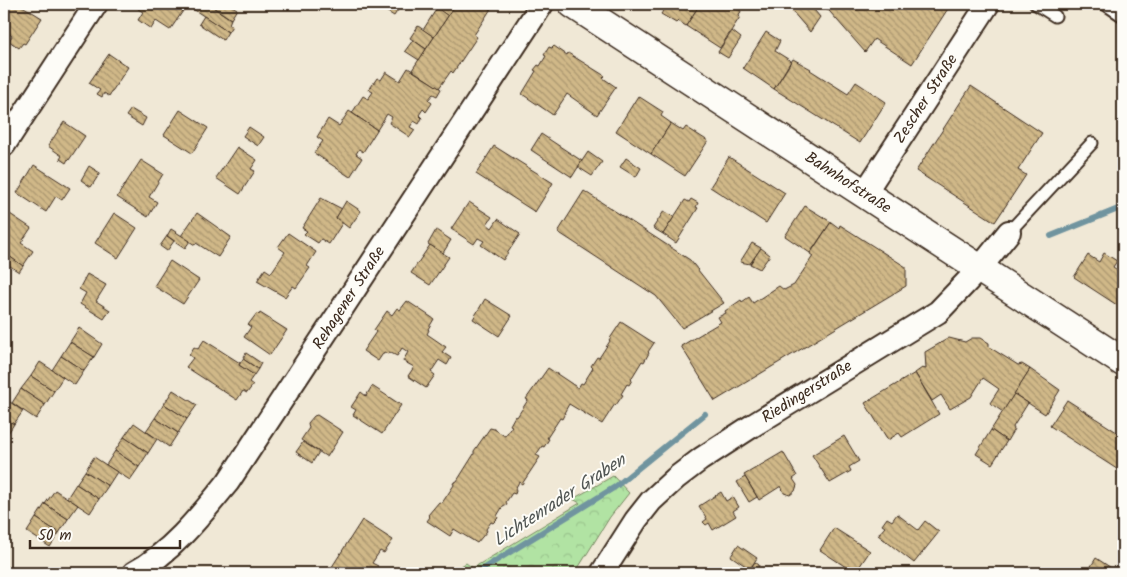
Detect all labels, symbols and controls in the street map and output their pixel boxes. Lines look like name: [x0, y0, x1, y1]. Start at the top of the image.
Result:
street label: Zescher Straße: [888, 49, 964, 149]
street label: Bahnhofstraße: [800, 146, 896, 220]
street label: Rehagener Straße: [306, 241, 392, 355]
street label: Riedingerstraße: [757, 354, 857, 430]
water label: Lichtenrader Graben: [488, 446, 633, 555]
scale bar: [30, 517, 180, 549]
text: 50 m: [38, 524, 72, 548]

